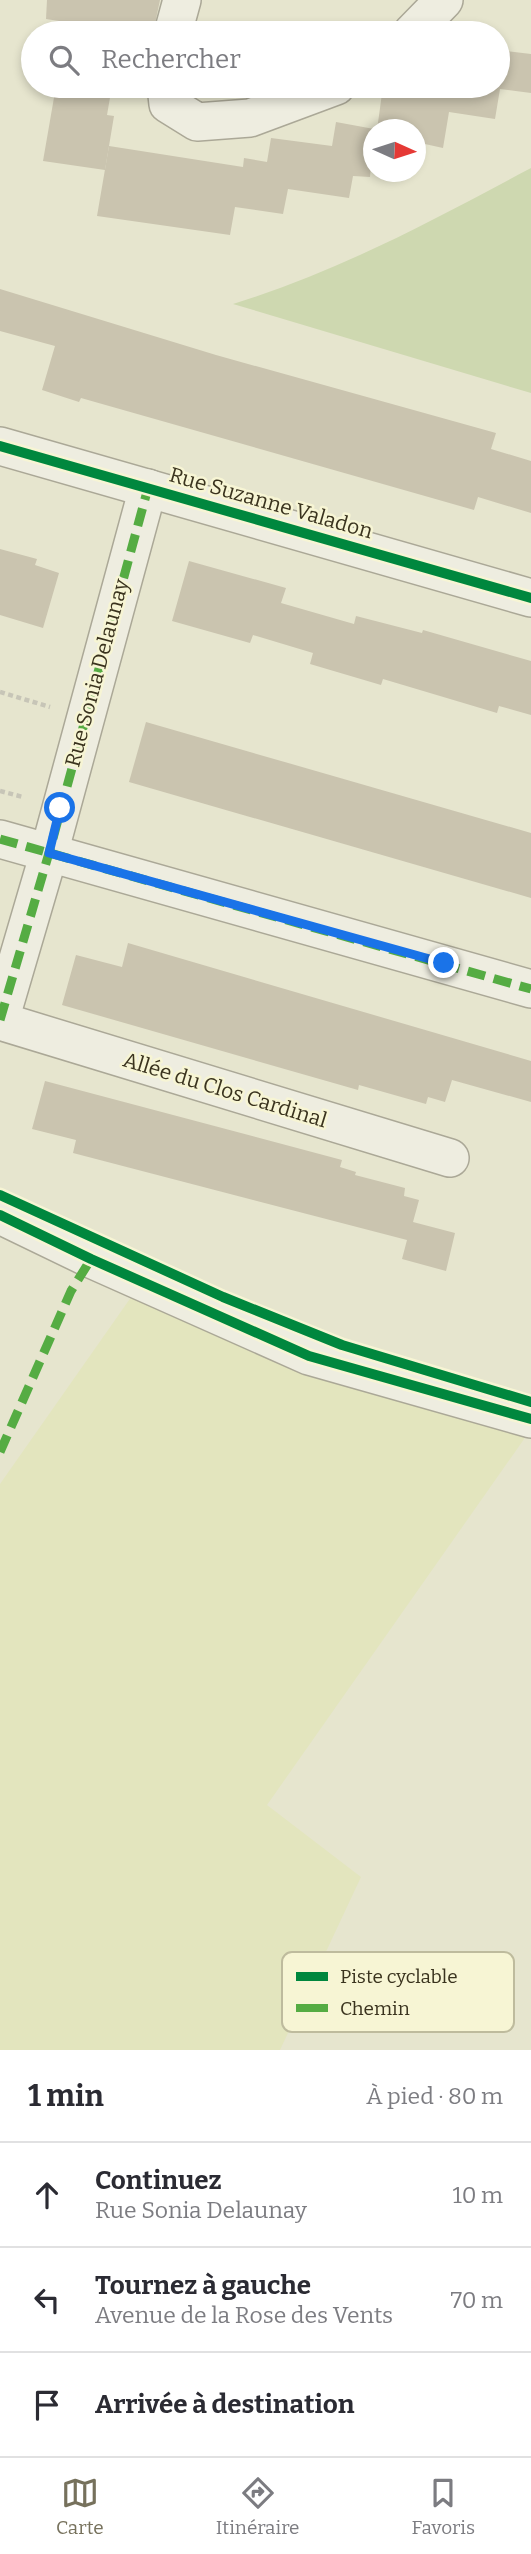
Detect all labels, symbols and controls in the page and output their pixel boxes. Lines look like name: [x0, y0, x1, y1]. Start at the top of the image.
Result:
search box: [21, 21, 510, 98]
icon: search: [45, 41, 83, 79]
text: Rechercher: [101, 44, 241, 75]
north arrow: [363, 119, 426, 182]
street label: Rue Suzanne Valadon: [166, 461, 376, 545]
street label: Rue Sonia Delaunay: [59, 575, 135, 770]
route start: [44, 792, 75, 823]
route end: [428, 947, 459, 978]
street label: Allée du Clos Cardinal: [120, 1047, 330, 1133]
legend: [282, 1952, 514, 2032]
text: Piste cyclable: [340, 1965, 458, 1988]
text: Chemin: [340, 1997, 410, 2020]
text: 1 min: [28, 2078, 104, 2114]
text: À pied · 80 m: [366, 2082, 503, 2110]
text: Continuez: [95, 2165, 222, 2196]
icon: ahead: [28, 2176, 66, 2214]
text: 10 m: [452, 2181, 503, 2209]
text: Rue Sonia Delaunay: [95, 2196, 307, 2224]
text: Tournez à gauche: [95, 2270, 311, 2301]
icon: left: [28, 2281, 66, 2319]
text: 70 m: [451, 2286, 503, 2314]
text: Avenue de la Rose des Vents: [95, 2301, 393, 2329]
icon: arrive: [28, 2386, 66, 2424]
text: Arrivée à destination: [95, 2389, 354, 2420]
tab: Carte: [56, 2474, 104, 2539]
tab: Itinéraire: [216, 2474, 300, 2539]
tab: Favoris: [412, 2474, 475, 2539]

